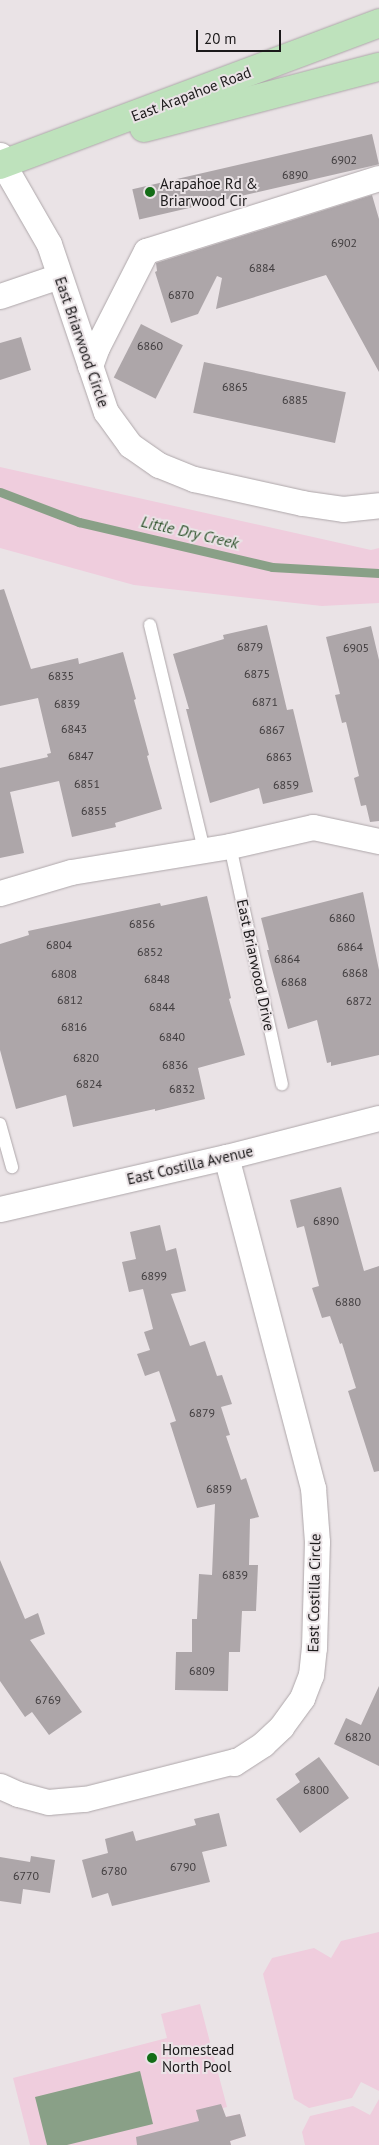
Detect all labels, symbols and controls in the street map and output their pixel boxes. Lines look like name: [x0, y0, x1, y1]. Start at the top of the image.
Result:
scale bar: [199, 20, 284, 52]
text: 20 m: [204, 29, 237, 48]
street label: East Arapahoe Road: [128, 63, 254, 125]
house number: 6902: [331, 153, 357, 167]
house number: 6890: [282, 168, 308, 182]
place label: Arapahoe Rd & Briarwood Cir: [160, 174, 258, 209]
marker: Arapahoe Rd & Briarwood Cir: [144, 186, 156, 198]
house number: 6902: [331, 236, 357, 250]
house number: 6884: [249, 261, 275, 275]
street label: East Briarwood Circle: [51, 274, 113, 410]
house number: 6870: [168, 288, 194, 302]
house number: 6860: [137, 339, 163, 353]
house number: 6865: [222, 380, 248, 394]
house number: 6885: [282, 393, 308, 407]
water label: Little Dry Creek: [139, 511, 241, 553]
house number: 6879: [237, 640, 263, 654]
house number: 6905: [343, 641, 369, 655]
house number: 6875: [244, 667, 270, 681]
house number: 6835: [48, 669, 74, 683]
house number: 6871: [252, 695, 278, 709]
house number: 6839: [54, 697, 80, 711]
house number: 6843: [61, 722, 87, 736]
house number: 6867: [259, 723, 285, 737]
house number: 6847: [68, 749, 94, 763]
house number: 6863: [266, 750, 292, 764]
house number: 6851: [74, 777, 100, 791]
house number: 6859: [273, 778, 299, 792]
house number: 6855: [81, 804, 107, 818]
street label: East Briarwood Drive: [233, 898, 279, 1032]
house number: 6860: [329, 911, 355, 925]
house number: 6856: [129, 917, 155, 931]
house number: 6804: [46, 938, 72, 952]
house number: 6864: [337, 940, 363, 954]
house number: 6852: [137, 945, 163, 959]
house number: 6864: [274, 952, 300, 966]
house number: 6868: [342, 966, 368, 980]
house number: 6808: [51, 967, 77, 981]
house number: 6848: [144, 972, 170, 986]
house number: 6868: [281, 975, 307, 989]
house number: 6812: [57, 993, 83, 1007]
house number: 6872: [346, 994, 372, 1008]
house number: 6844: [149, 1000, 175, 1014]
house number: 6816: [61, 1020, 87, 1034]
house number: 6840: [159, 1030, 185, 1044]
house number: 6820: [73, 1051, 99, 1065]
house number: 6836: [162, 1058, 188, 1072]
house number: 6824: [76, 1077, 102, 1091]
house number: 6832: [169, 1082, 195, 1096]
street label: East Costilla Avenue: [125, 1142, 255, 1188]
house number: 6890: [313, 1214, 339, 1228]
house number: 6899: [141, 1269, 167, 1283]
house number: 6880: [335, 1295, 361, 1309]
house number: 6879: [189, 1406, 215, 1420]
house number: 6859: [206, 1482, 232, 1496]
street label: East Costilla Circle: [304, 1533, 324, 1653]
house number: 6839: [222, 1568, 248, 1582]
house number: 6809: [189, 1664, 215, 1678]
house number: 6769: [35, 1693, 61, 1707]
house number: 6820: [345, 1730, 371, 1744]
house number: 6800: [303, 1783, 329, 1797]
house number: 6790: [170, 1860, 196, 1874]
house number: 6780: [101, 1864, 127, 1878]
house number: 6770: [13, 1869, 39, 1883]
place label: Homestead North Pool: [162, 2040, 234, 2075]
marker: Homestead North Pool: [146, 2052, 158, 2064]

